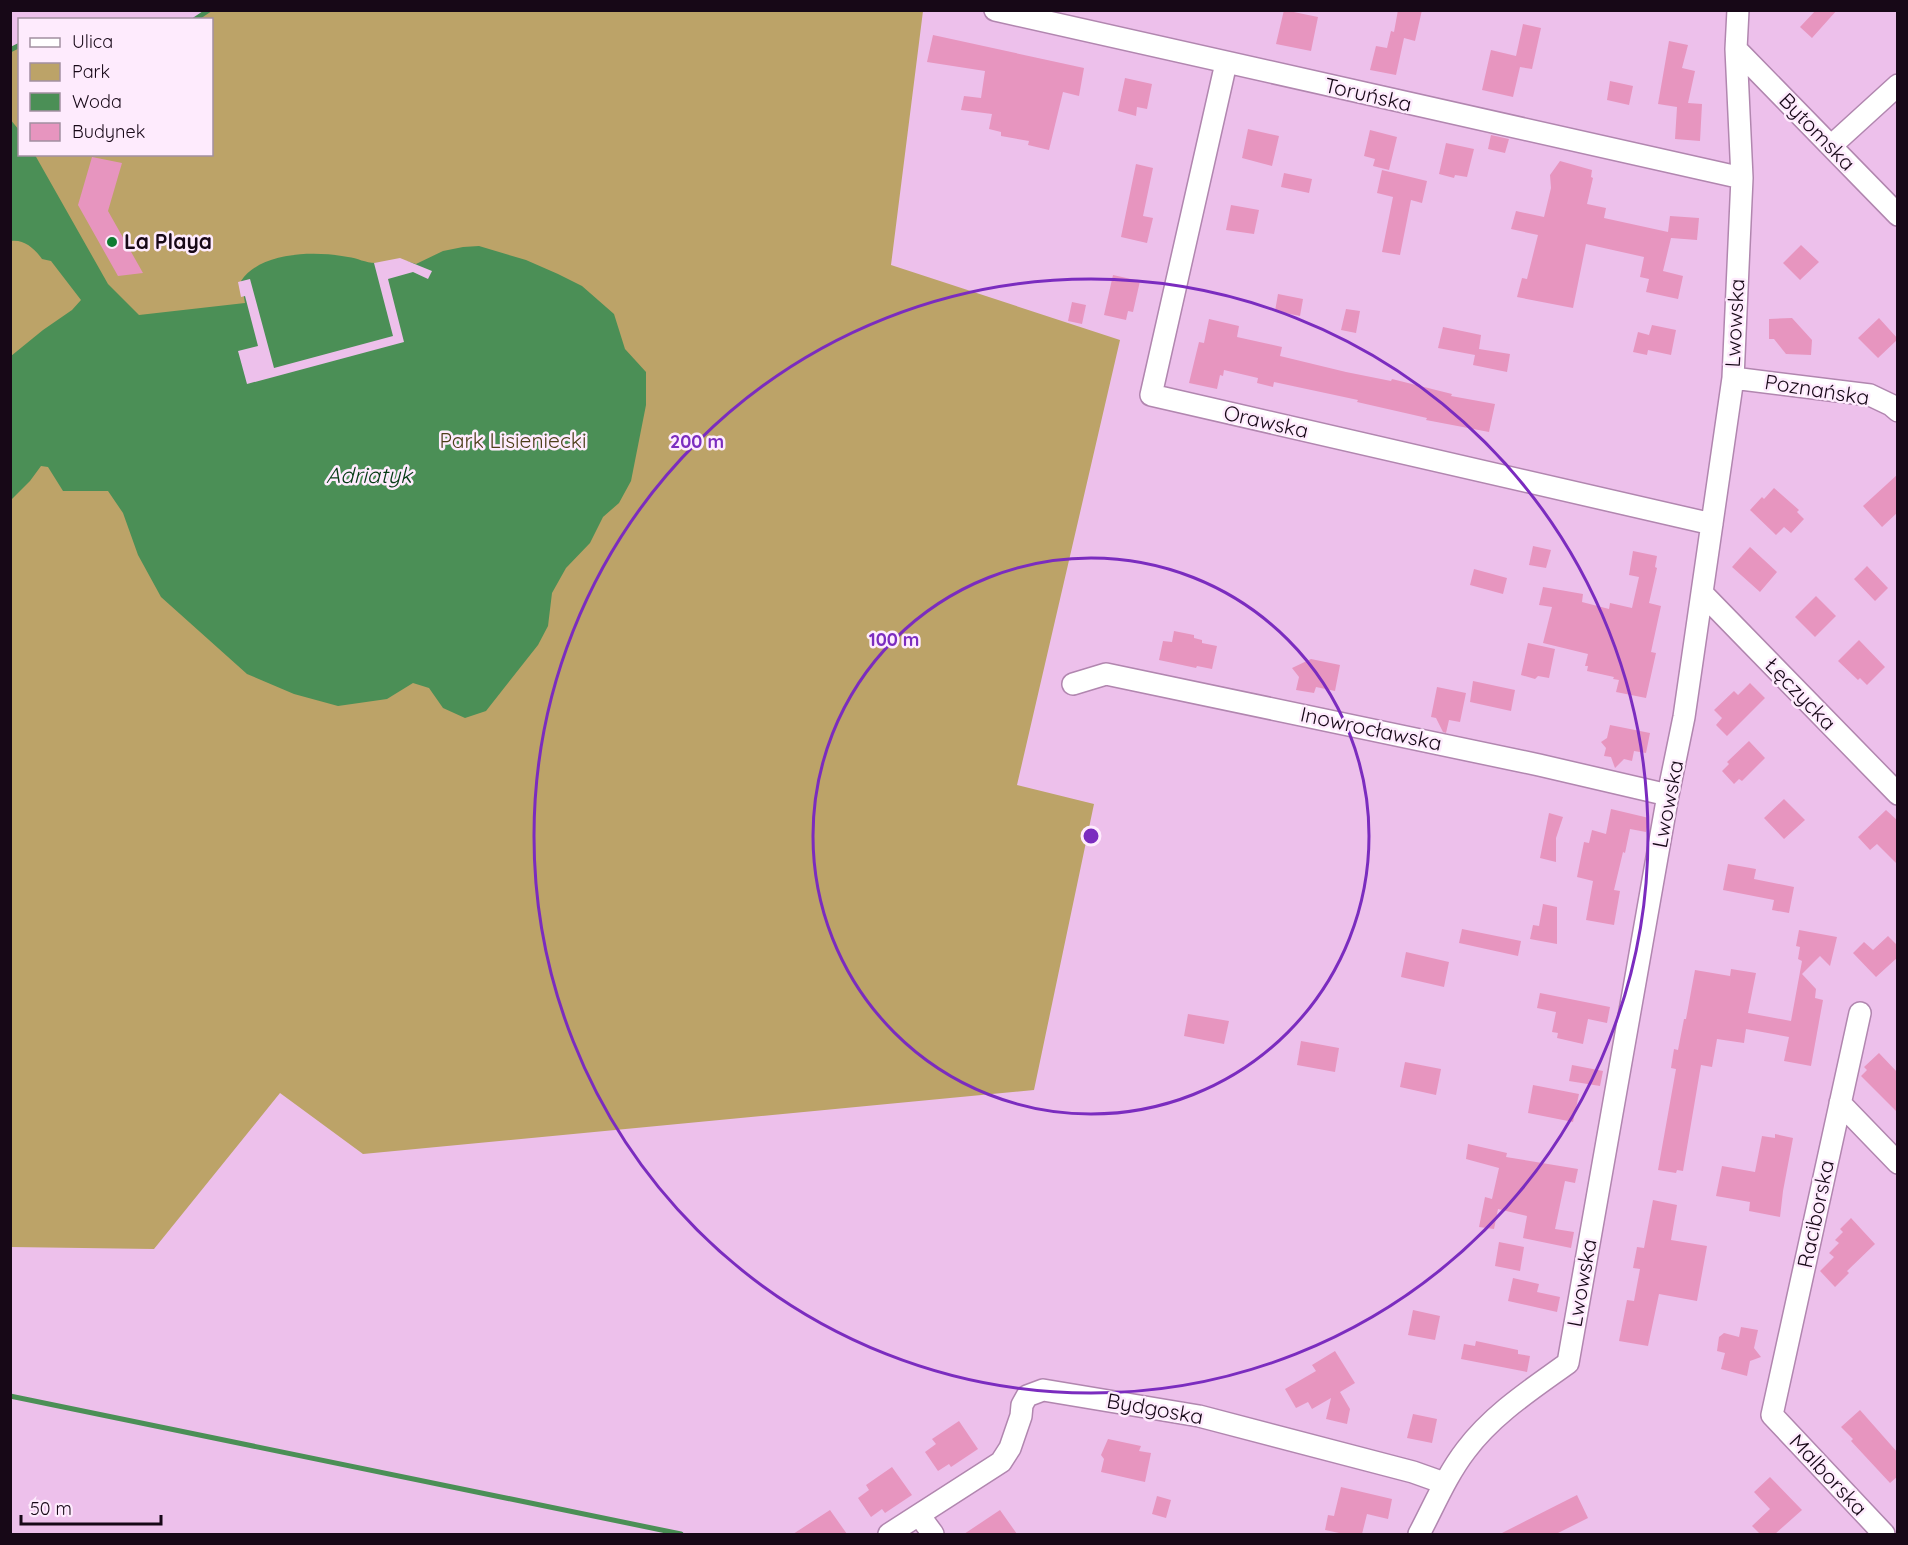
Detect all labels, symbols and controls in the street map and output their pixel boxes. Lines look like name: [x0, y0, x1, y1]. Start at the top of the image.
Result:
legend: [18, 18, 213, 156]
text: Ulica: [72, 30, 113, 53]
text: Park: [72, 60, 110, 83]
street label: Toruńska: [1322, 71, 1414, 117]
street label: Bytomska: [1774, 87, 1861, 176]
text: Woda: [72, 90, 122, 113]
text: Budynek: [72, 120, 145, 143]
place label: La Playa: [124, 228, 212, 254]
marker: La Playa: [105, 235, 119, 249]
street label: Lwowska: [1719, 278, 1749, 368]
street label: Poznańska: [1763, 368, 1871, 410]
street label: Orawska: [1221, 399, 1311, 443]
park label: Park Lisieniecki: [439, 427, 587, 453]
text: 200 m: [670, 430, 724, 453]
water label: Adriatyk: [326, 461, 414, 489]
text: 100 m: [869, 628, 919, 651]
street label: Łęczycka: [1760, 651, 1842, 735]
street label: Inowrocławska: [1298, 700, 1444, 756]
street label: Lwowska: [1646, 758, 1688, 850]
centre of rings: [1081, 826, 1101, 846]
street label: Raciborska: [1791, 1158, 1839, 1270]
street label: Lwowska: [1560, 1237, 1602, 1329]
street label: Bydgoska: [1105, 1387, 1205, 1429]
street label: Malborska: [1784, 1428, 1873, 1521]
scale bar: [21, 1488, 160, 1526]
text: 50 m: [30, 1497, 72, 1520]

